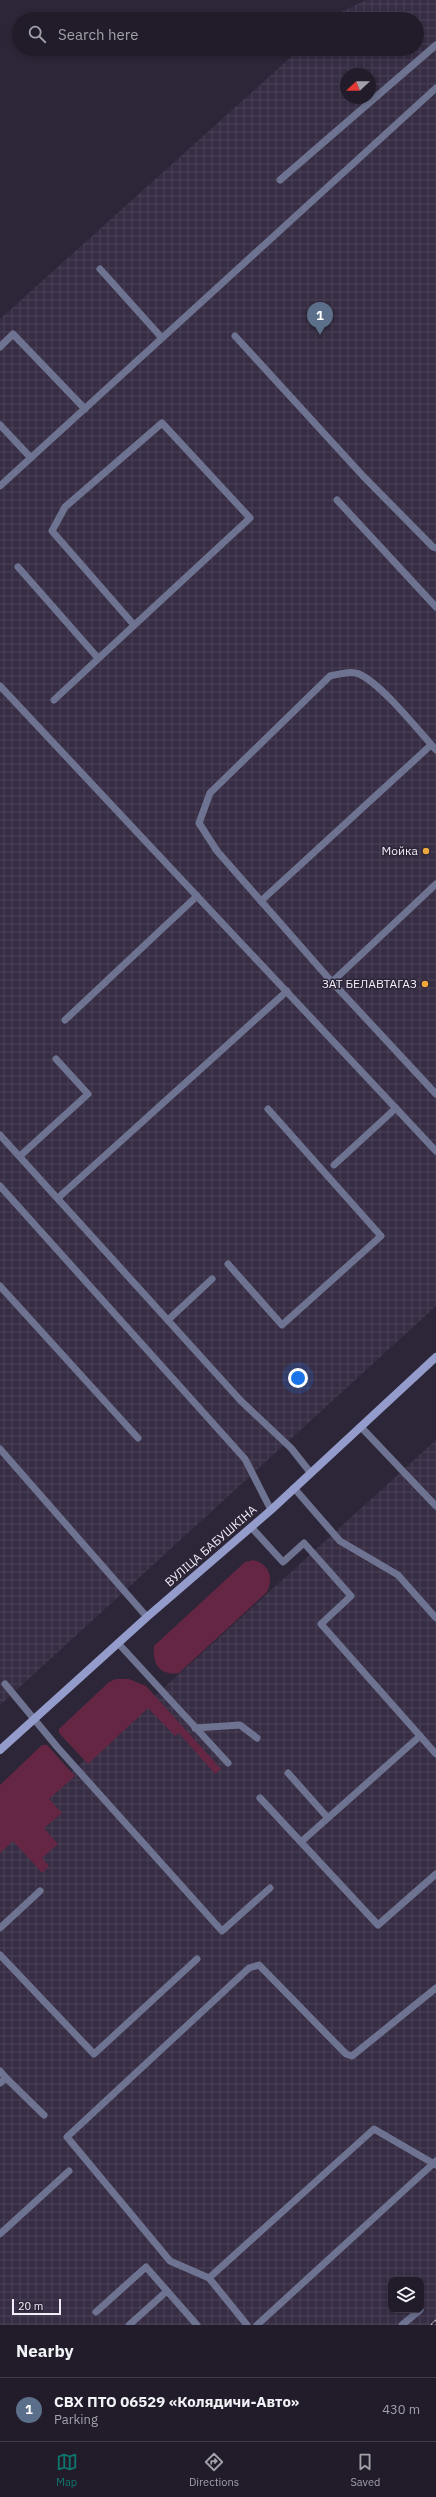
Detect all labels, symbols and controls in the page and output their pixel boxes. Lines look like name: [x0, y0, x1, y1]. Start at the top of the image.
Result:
search box: [12, 12, 424, 56]
icon: search: [26, 23, 48, 45]
text: Search here: [58, 25, 138, 44]
north arrow: [340, 68, 376, 104]
pin: 1: [307, 302, 333, 335]
place label: Мойка: [382, 843, 419, 858]
marker: Мойка: [421, 846, 431, 856]
place label: ЗАТ БЕЛАВТАГАЗ: [322, 976, 417, 991]
marker: ЗАТ БЕЛАВТАГАЗ: [420, 979, 430, 989]
your location: [288, 1368, 308, 1388]
street label: ВУЛІЦА БАБУШКІНА: [162, 1502, 260, 1590]
map controls: [388, 2277, 424, 2313]
button: layers: [388, 2277, 424, 2313]
scale bar: [12, 2297, 61, 2316]
text: 20 m: [18, 2299, 43, 2313]
text: Nearby: [16, 2340, 74, 2362]
text: СВХ ПТО 06529 «Колядичи-Авто»: [54, 2392, 299, 2411]
text: 1: [25, 2401, 33, 2418]
text: 430 m: [382, 2401, 420, 2418]
text: Parking: [54, 2411, 98, 2428]
tab: Map: [56, 2451, 78, 2489]
tab: Directions: [189, 2451, 239, 2489]
tab: Saved: [350, 2451, 380, 2489]

